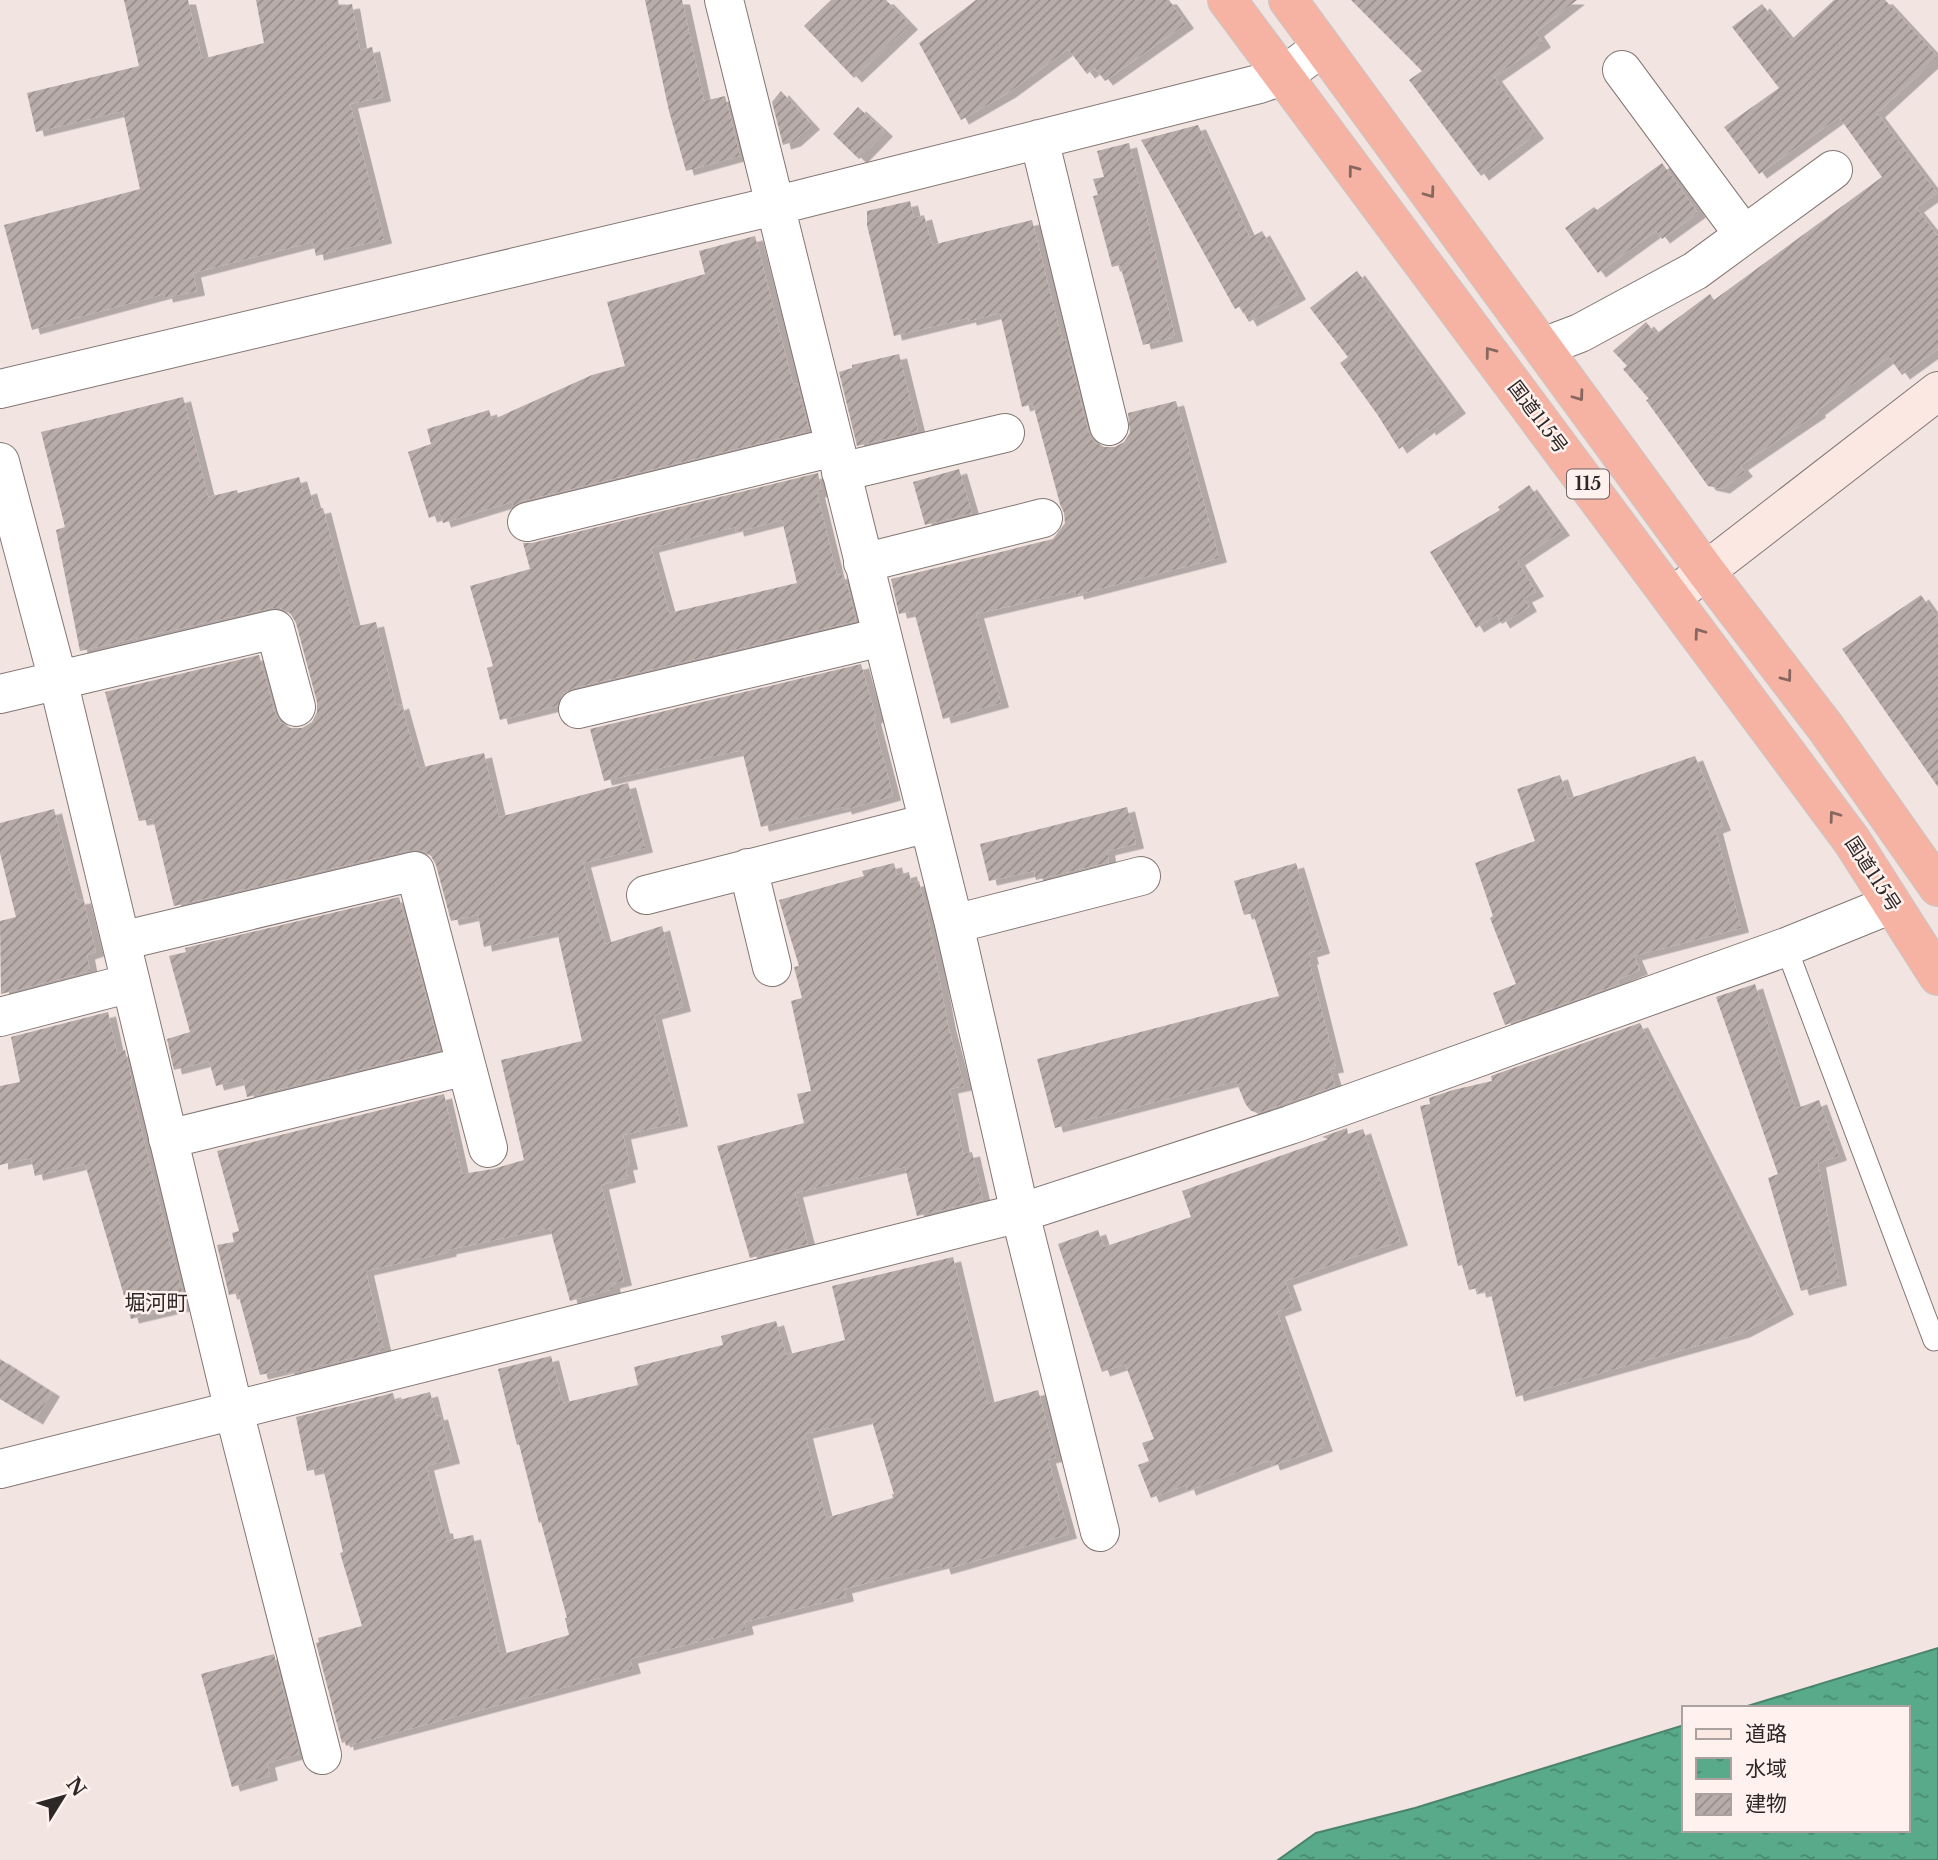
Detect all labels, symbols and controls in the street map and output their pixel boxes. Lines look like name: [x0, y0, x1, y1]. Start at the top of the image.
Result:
one-way arrow: [1349, 166, 1362, 178]
one-way arrow: [1422, 185, 1434, 198]
one-way arrow: [1485, 348, 1498, 360]
street label: 国道115号: [1503, 376, 1573, 458]
one-way arrow: [1571, 388, 1583, 401]
road number: 115: [1567, 470, 1609, 498]
one-way arrow: [1695, 628, 1707, 641]
one-way arrow: [1779, 670, 1792, 682]
one-way arrow: [1830, 811, 1842, 824]
street label: 国道115号: [1840, 832, 1906, 916]
district label: 堀河町: [125, 1290, 188, 1316]
legend: [1682, 1706, 1910, 1832]
text: 道路: [1745, 1721, 1787, 1747]
text: 水域: [1745, 1756, 1787, 1782]
north arrow: [28, 1762, 98, 1832]
text: N: [62, 1773, 91, 1801]
text: 建物: [1745, 1791, 1787, 1817]

